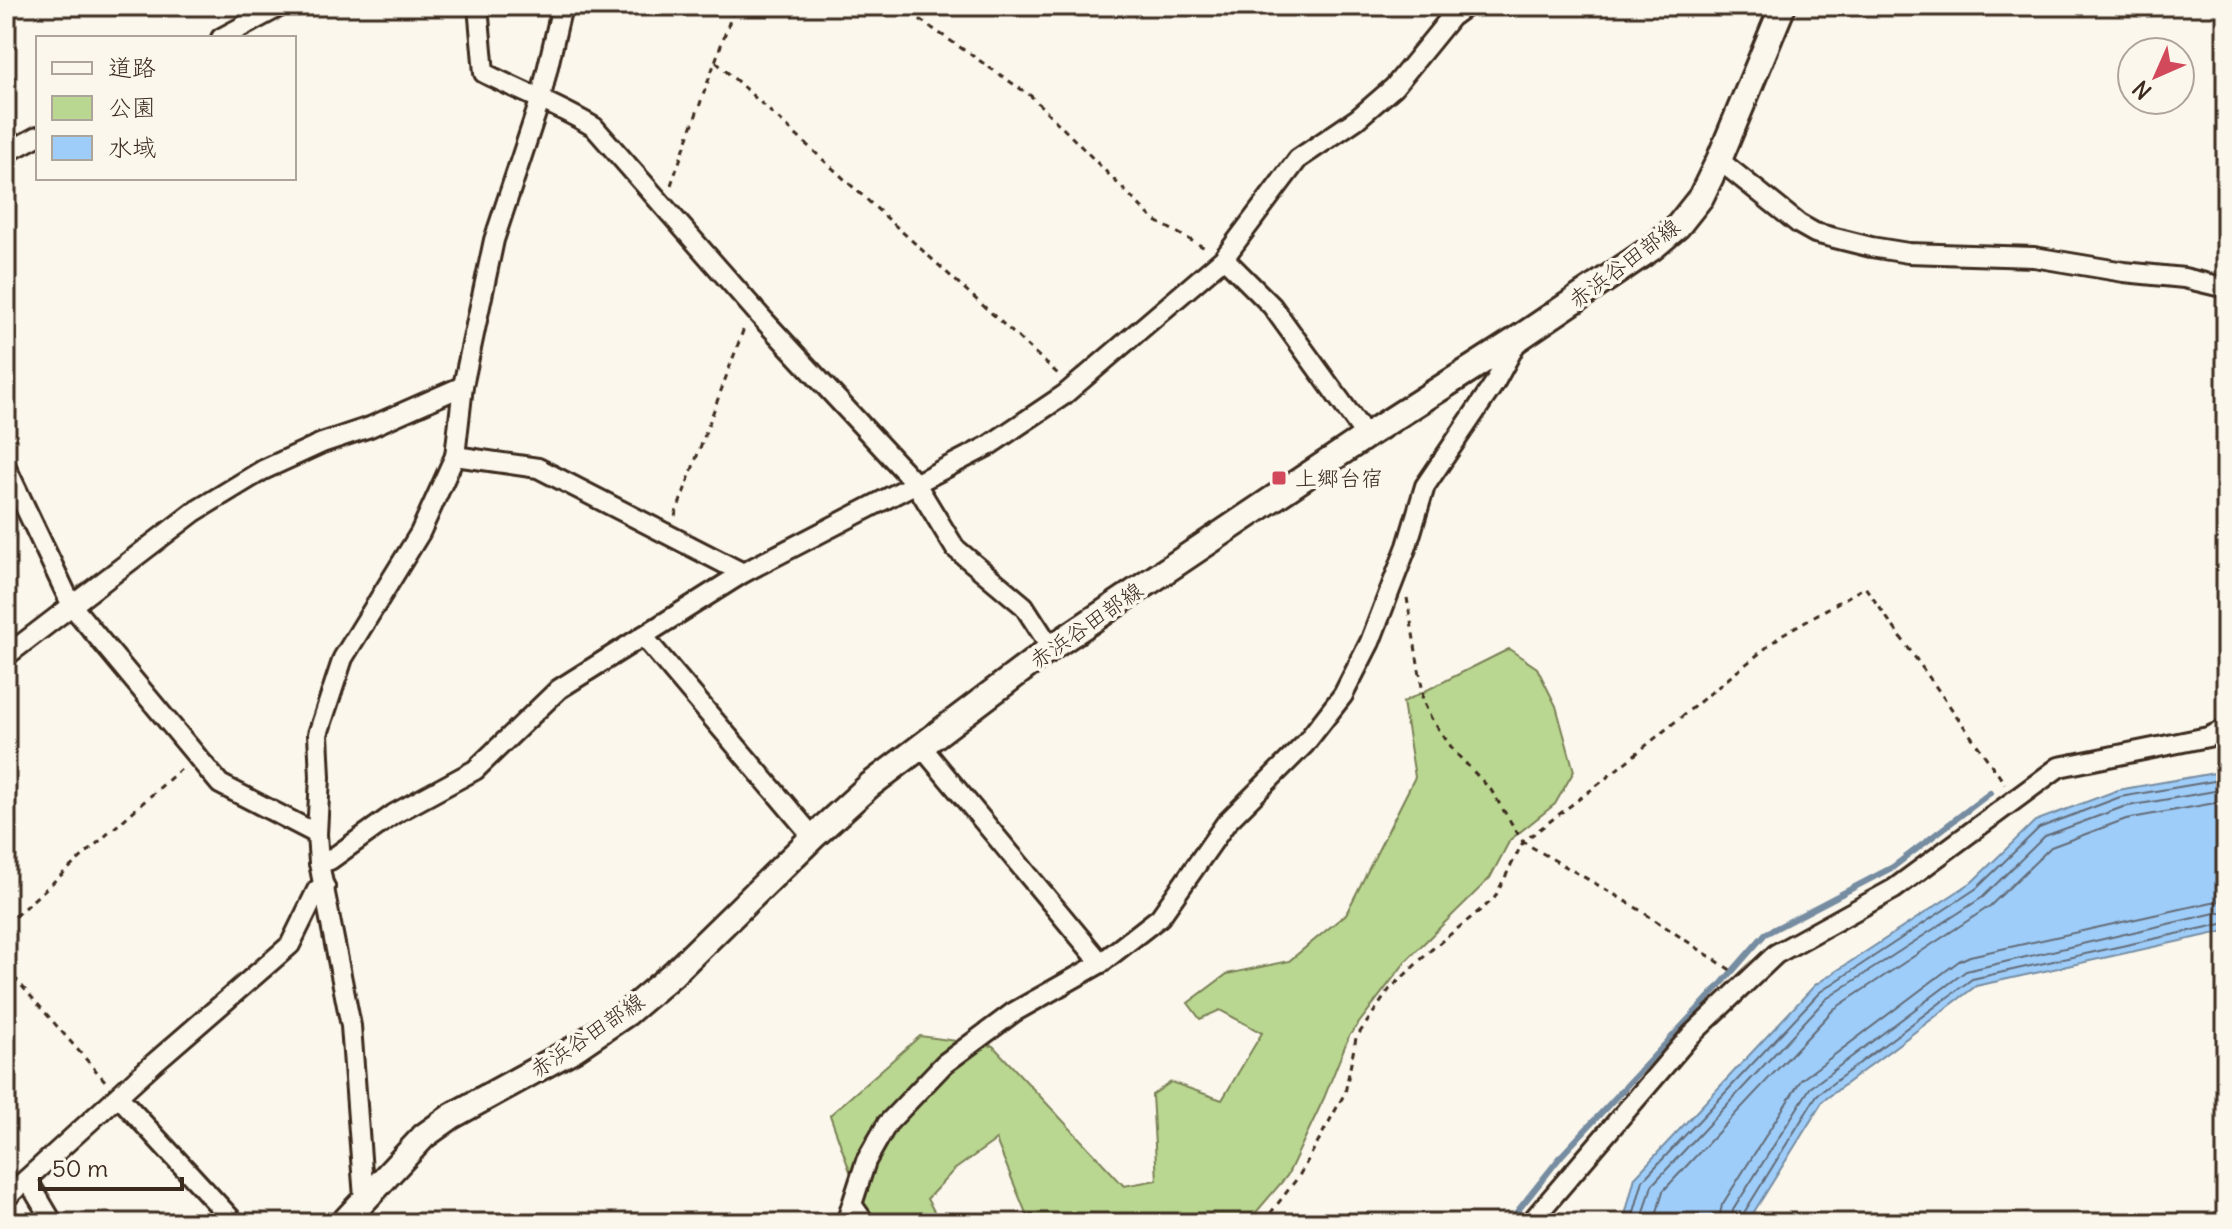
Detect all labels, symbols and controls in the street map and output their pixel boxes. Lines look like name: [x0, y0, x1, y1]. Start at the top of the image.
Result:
legend: [36, 36, 296, 180]
north arrow: [2116, 36, 2196, 116]
text: 道路: [108, 52, 156, 82]
text: N: [2127, 75, 2157, 105]
text: 公園: [108, 92, 156, 122]
text: 水域: [108, 132, 156, 162]
street label: 赤浜谷田部線: [1563, 212, 1685, 314]
place label: 上郷台宿: [1295, 464, 1383, 492]
marker: 上郷台宿: [1270, 469, 1288, 487]
street label: 赤浜谷田部線: [1024, 576, 1148, 674]
street label: 赤浜谷田部線: [524, 986, 650, 1084]
scale bar: [40, 1141, 182, 1191]
text: 50 m: [52, 1153, 108, 1183]

